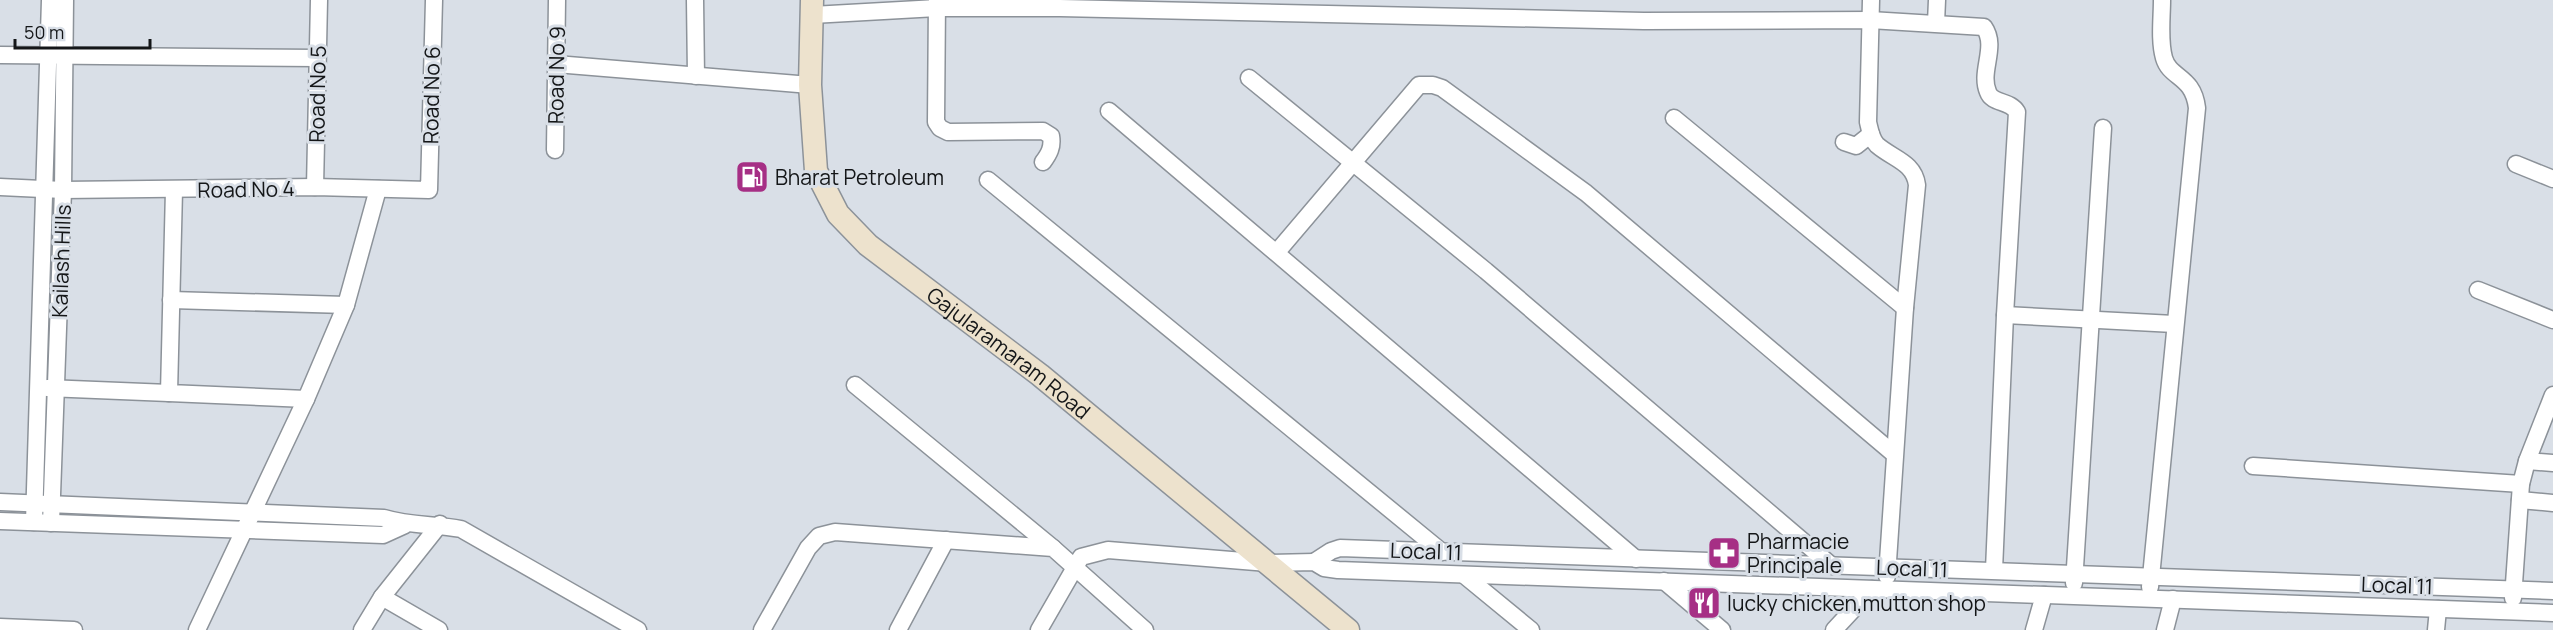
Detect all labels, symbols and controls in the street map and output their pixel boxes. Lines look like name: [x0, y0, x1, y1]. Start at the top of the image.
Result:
scale bar: [15, 12, 150, 50]
text: 50 m: [24, 20, 64, 44]
street label: Road No 9: [541, 26, 571, 124]
street label: Road No 5: [302, 45, 332, 143]
street label: Road No 6: [416, 46, 446, 144]
fuel station icon: Bharat Petroleum: [734, 159, 770, 195]
place label: Bharat Petroleum: [775, 163, 944, 191]
street label: Road No 4: [197, 174, 295, 204]
street label: Kailash Hills: [45, 204, 77, 318]
street label: Gajularamaram Road: [921, 281, 1096, 425]
place label: Pharmacie Principale: [1747, 527, 1849, 579]
pharmacy icon: Pharmacie Principale: [1706, 535, 1742, 571]
street label: Local 11: [1390, 536, 1462, 566]
street label: Local 11: [1876, 553, 1948, 583]
street label: Local 11: [2361, 570, 2433, 600]
restaurant icon: lucky chicken,mutton shop: [1686, 585, 1722, 621]
place label: lucky chicken,mutton shop: [1727, 589, 1986, 617]

